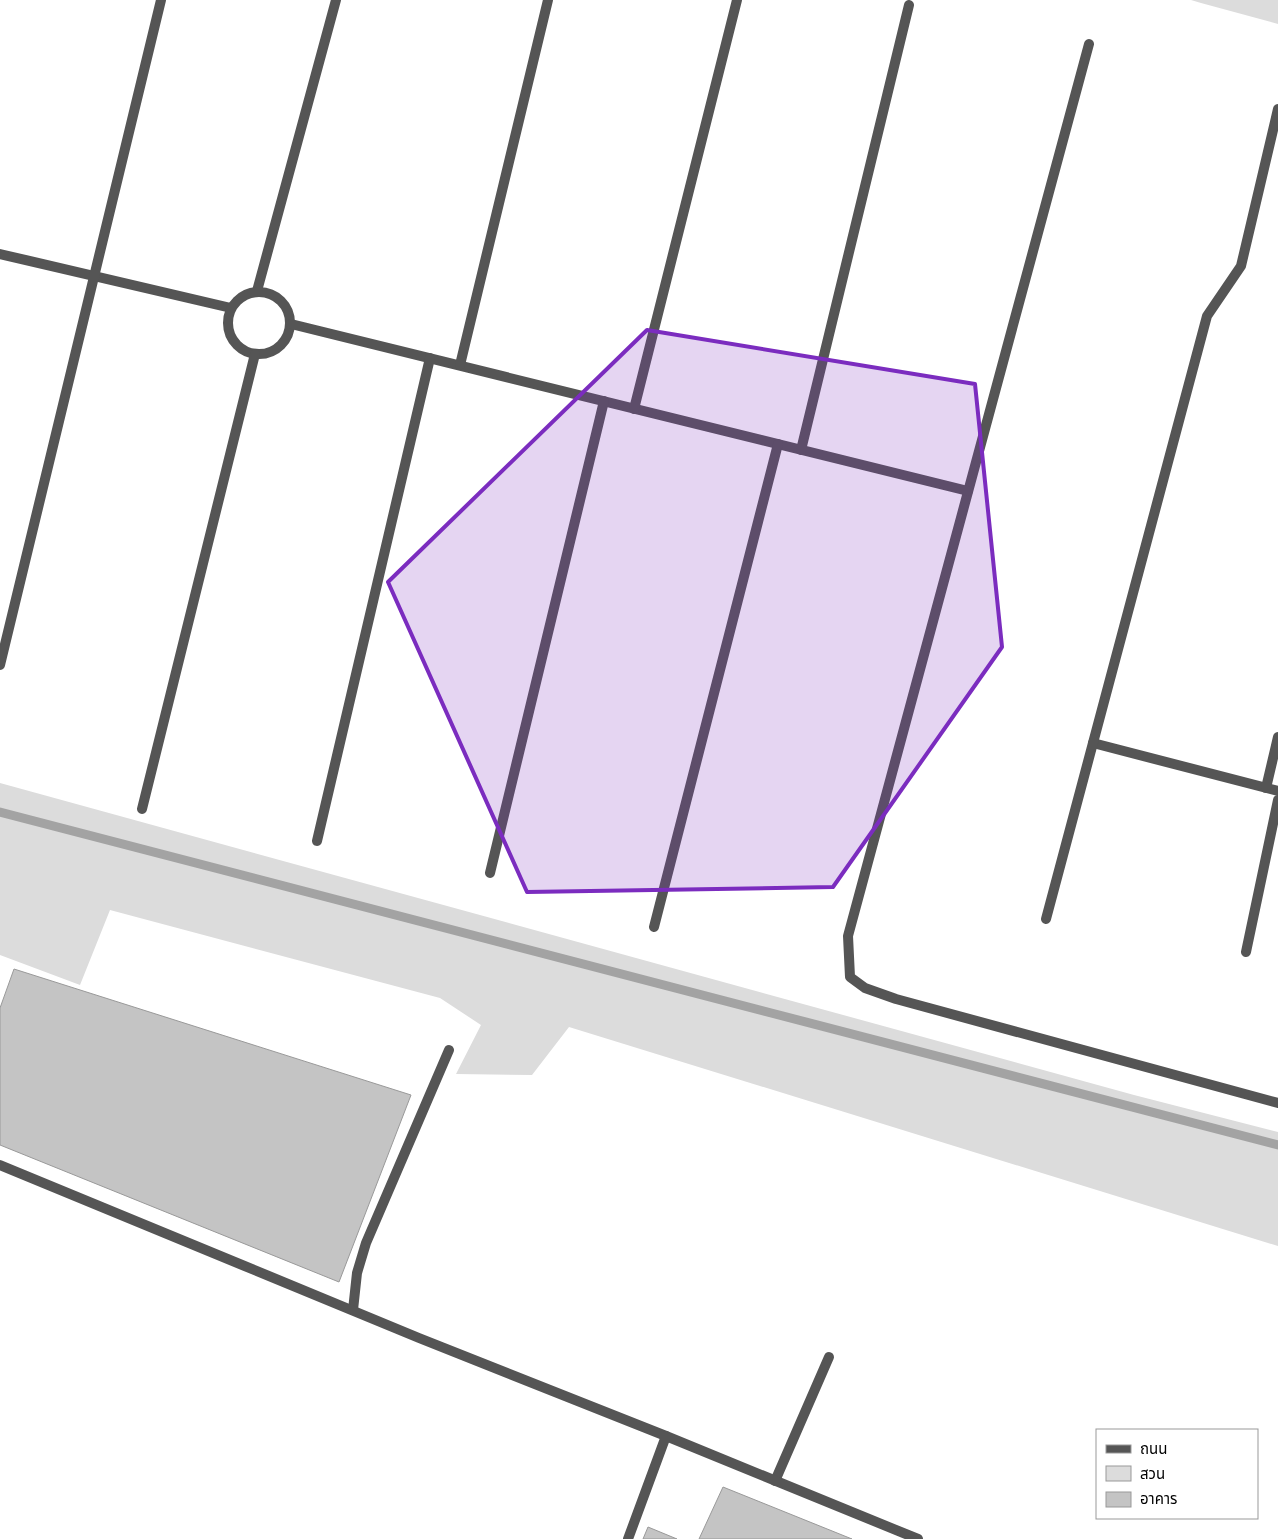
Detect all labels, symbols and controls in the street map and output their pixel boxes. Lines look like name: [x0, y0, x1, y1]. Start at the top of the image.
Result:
legend: [1096, 1429, 1258, 1519]
text: ถนน: [1140, 1439, 1167, 1459]
text: สวน: [1140, 1464, 1165, 1484]
text: อาคาร: [1140, 1489, 1177, 1509]

